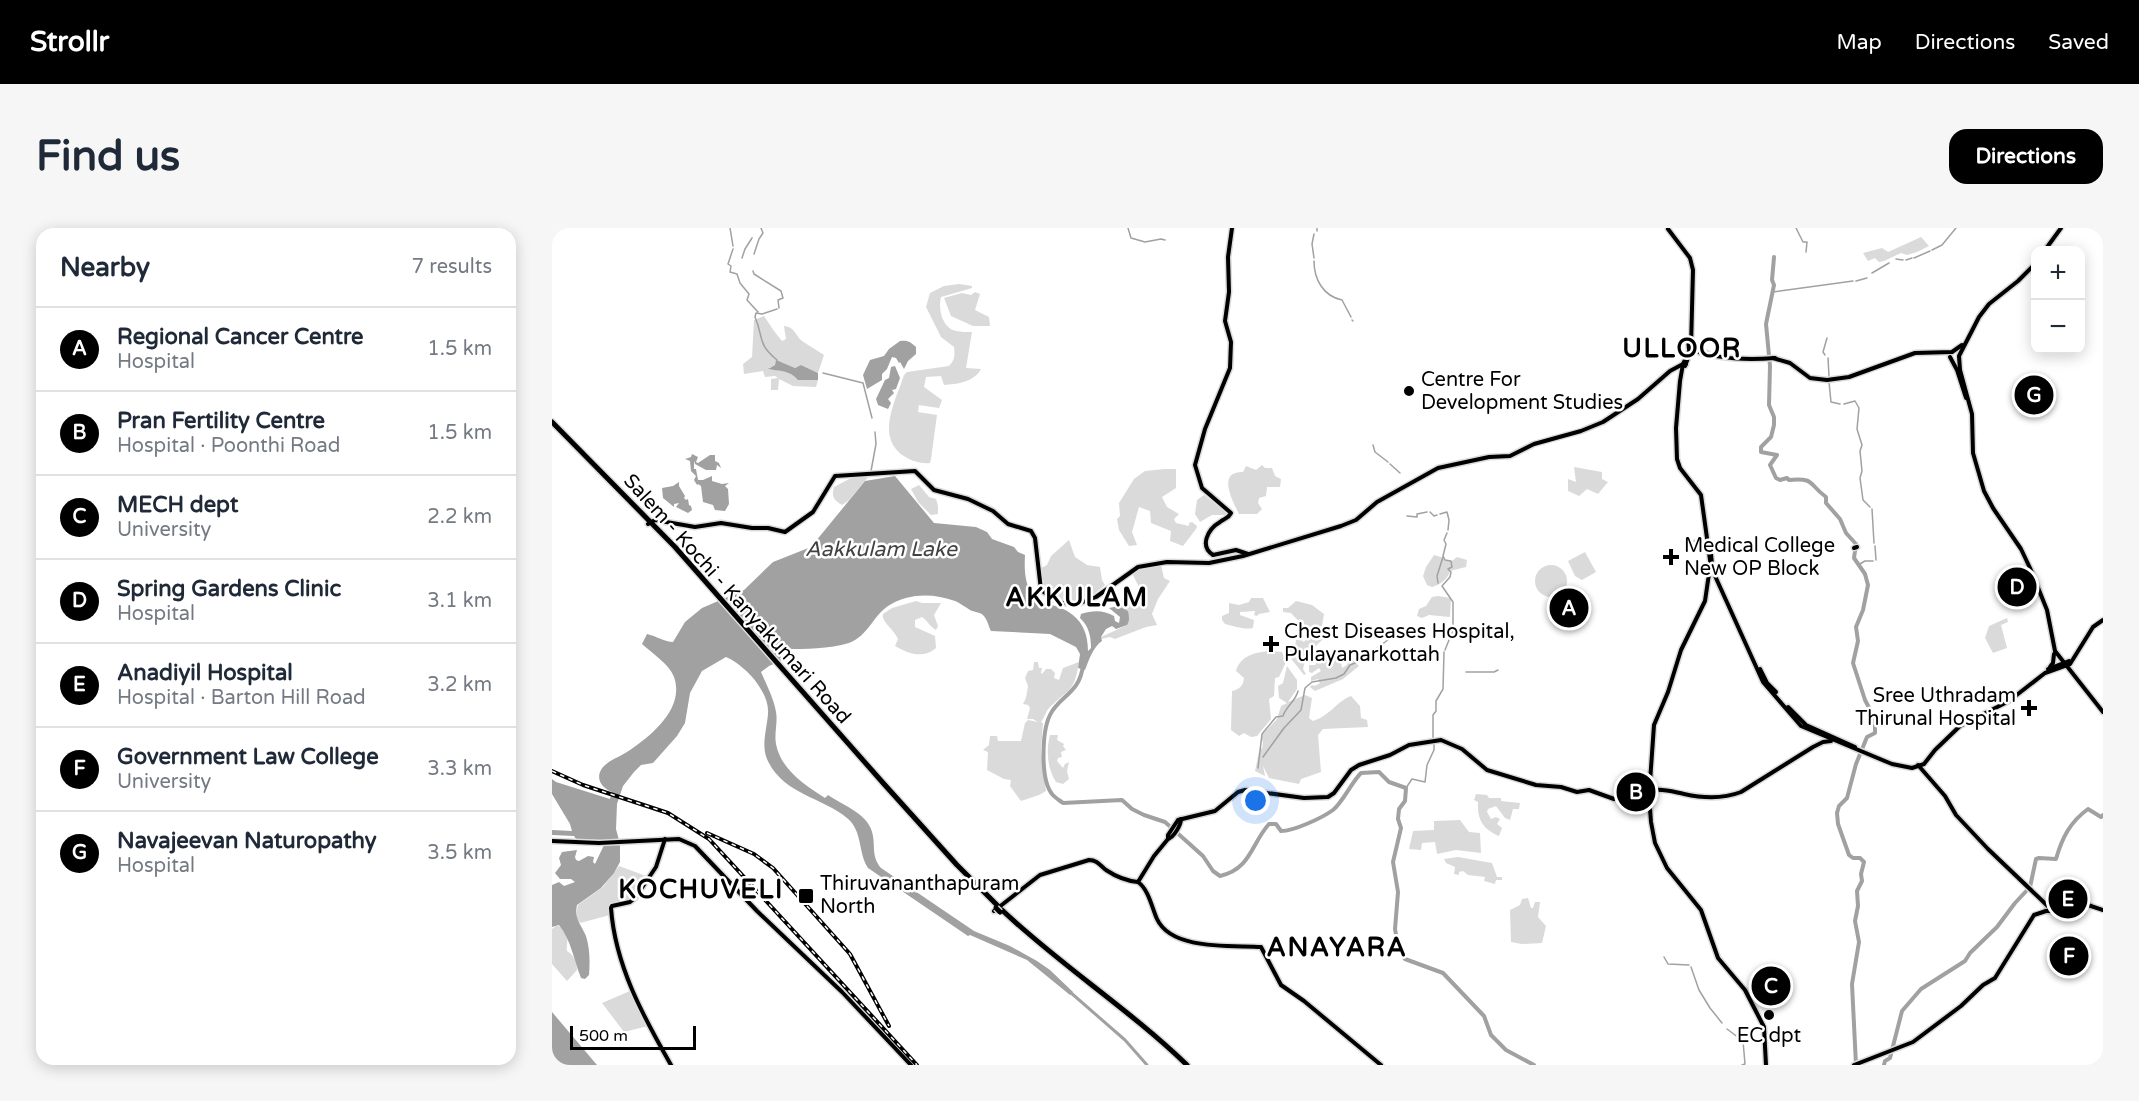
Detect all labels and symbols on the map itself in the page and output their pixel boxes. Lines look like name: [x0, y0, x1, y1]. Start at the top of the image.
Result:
district label: ULLOOR: [1622, 333, 1742, 364]
place label: Centre For Development Studies: [1421, 368, 1623, 415]
pin: G: [2014, 372, 2054, 418]
marker: Centre For Development Studies: [1402, 384, 1416, 398]
street label: Salem - Kochi - Kanyakumari Road: [618, 469, 856, 729]
place label: Medical College New OP Block: [1684, 534, 1835, 581]
water label: Aakkulam Lake: [805, 537, 958, 562]
marker: Medical College New OP Block: [1662, 548, 1680, 566]
pin: D: [1998, 564, 2036, 610]
district label: AKKULAM: [1005, 582, 1149, 613]
pin: A: [1550, 586, 1588, 631]
place label: Chest Diseases Hospital, Pulayanarkottah: [1284, 620, 1515, 667]
marker: Chest Diseases Hospital, Pulayanarkottah: [1262, 635, 1280, 653]
place label: Sree Uthradam Thirunal Hospital: [1855, 684, 2016, 731]
marker: Sree Uthradam Thirunal Hospital: [2020, 699, 2038, 717]
pin: B: [1616, 770, 1656, 814]
your location: [1241, 786, 1270, 815]
place label: Thiruvananthapuram North: [820, 872, 1019, 919]
district label: KOCHUVELI: [618, 874, 784, 905]
pin: E: [2048, 876, 2088, 922]
marker: Thiruvananthapuram North: [797, 887, 815, 905]
district label: ANAYARA: [1267, 932, 1407, 963]
pin: F: [2050, 934, 2089, 978]
pin: C: [1752, 964, 1790, 1008]
marker: EC dpt: [1762, 1008, 1776, 1022]
scale bar: [570, 1023, 696, 1050]
place label: EC dpt: [1737, 1024, 1802, 1048]

